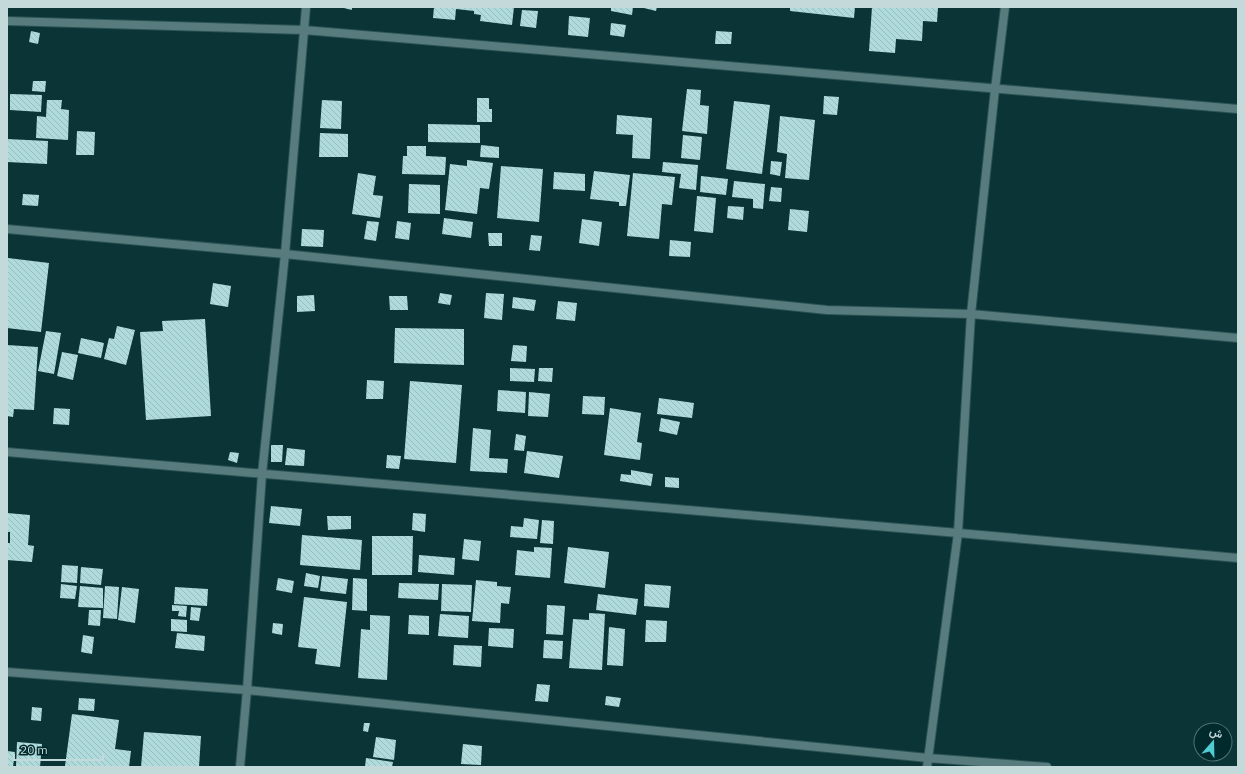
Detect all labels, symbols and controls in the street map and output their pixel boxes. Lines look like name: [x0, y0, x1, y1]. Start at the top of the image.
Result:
north arrow: [1193, 722, 1233, 762]
text: ش: [1208, 724, 1225, 741]
scale bar: [14, 736, 103, 762]
text: 20 m: [20, 742, 48, 757]

